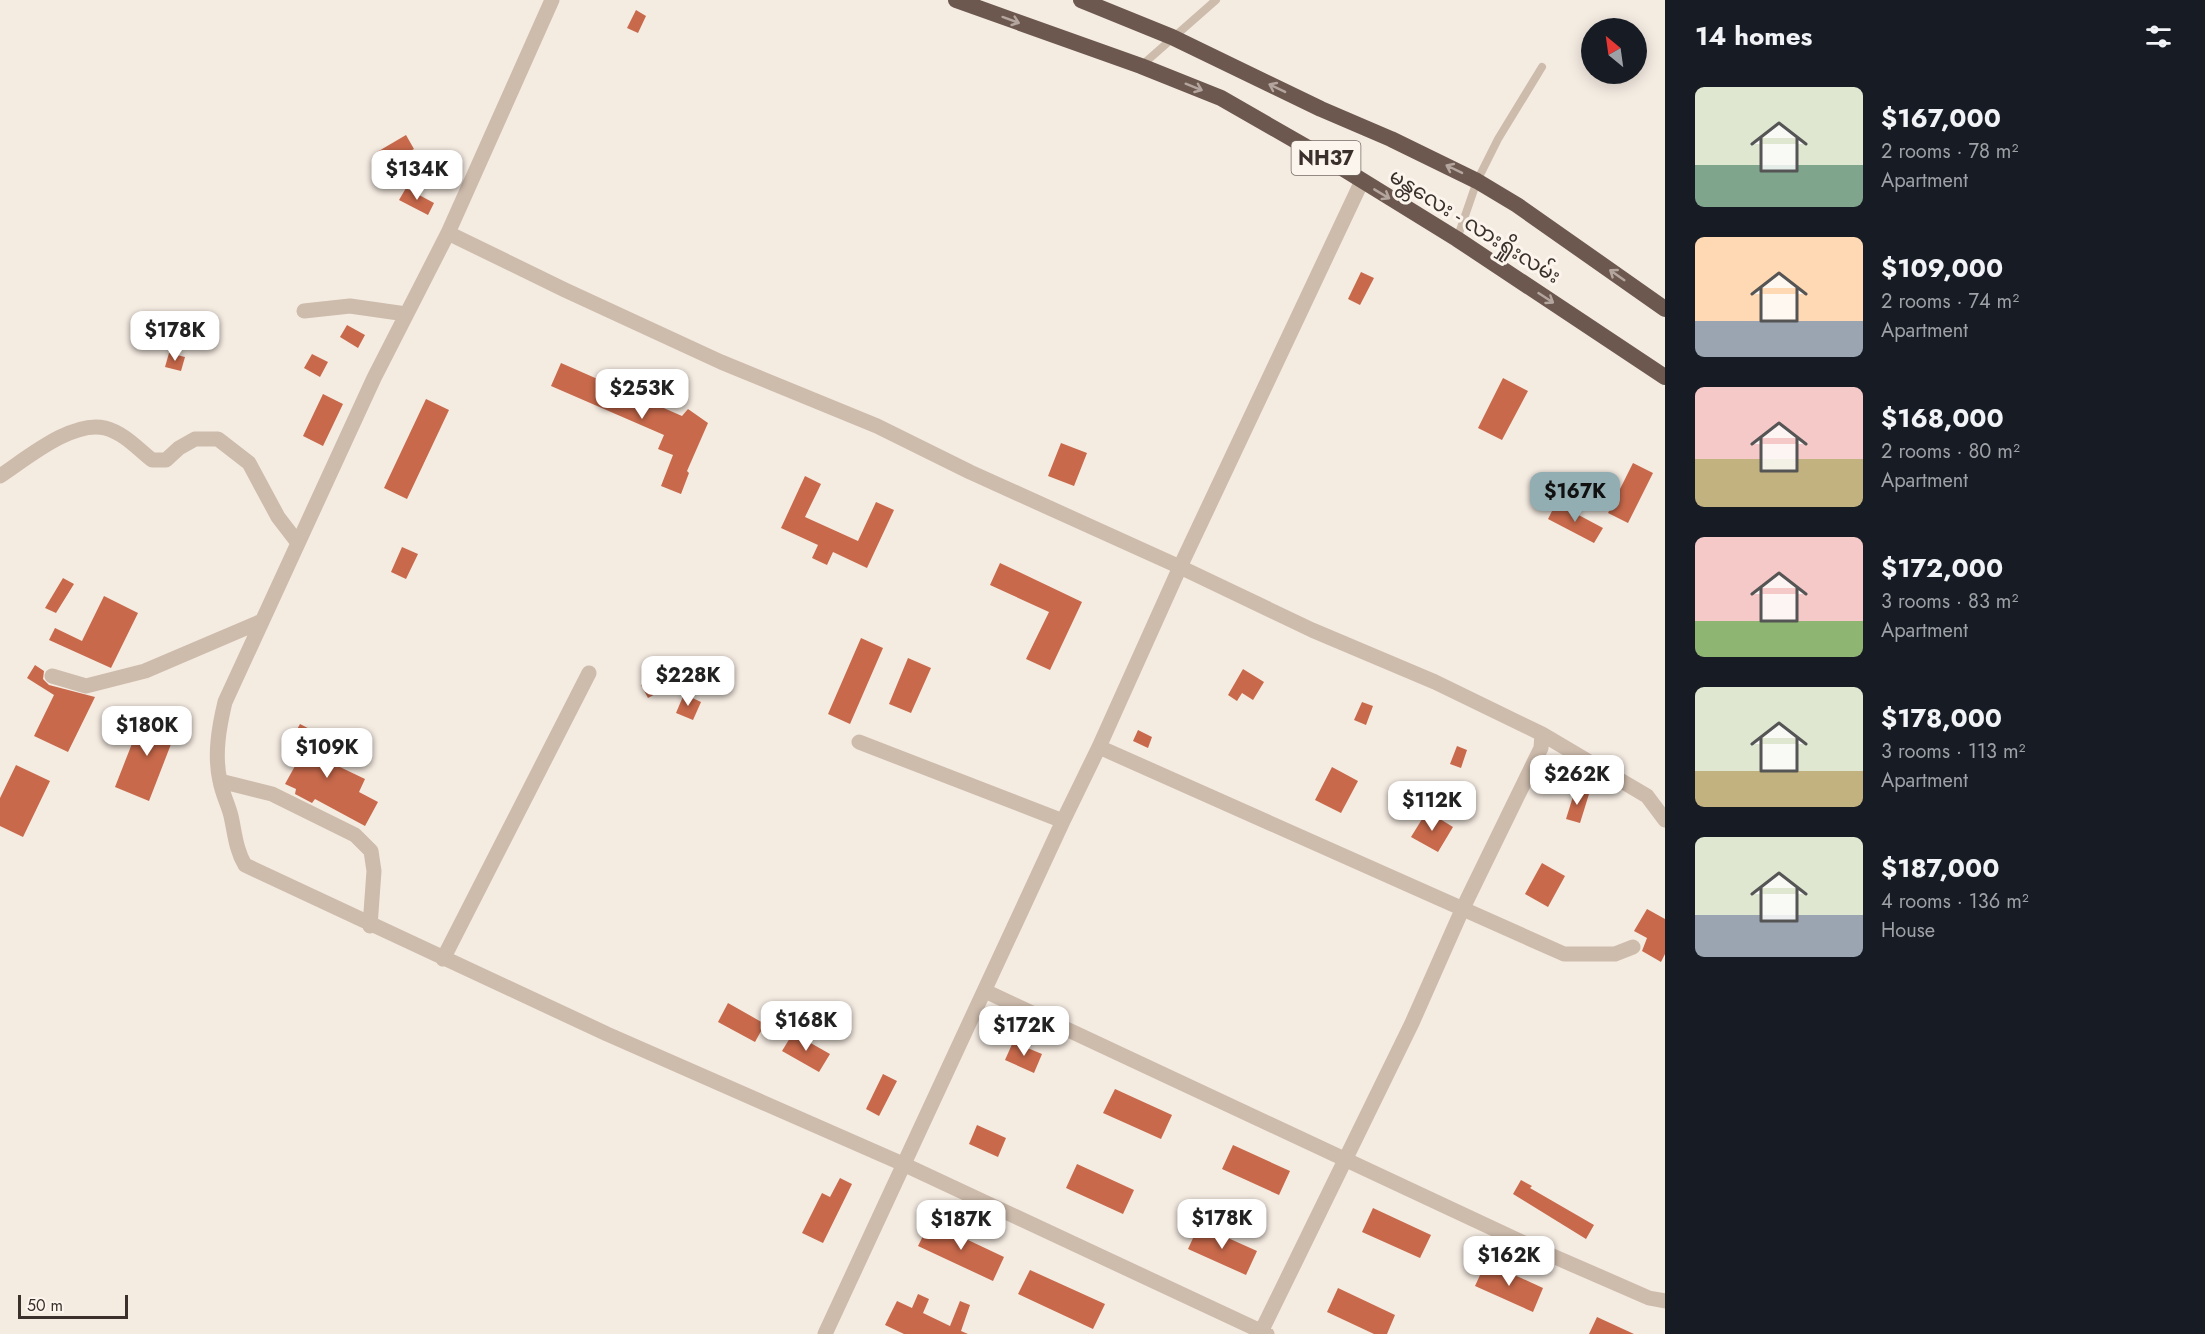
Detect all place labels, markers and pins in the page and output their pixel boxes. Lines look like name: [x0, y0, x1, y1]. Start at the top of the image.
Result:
pin: $134K: [375, 150, 459, 201]
pin: $178K: [133, 311, 217, 362]
pin: $253K: [600, 369, 684, 420]
pin: $167K: [1533, 472, 1617, 523]
pin: $228K: [646, 656, 730, 707]
pin: $180K: [105, 706, 189, 757]
pin: $109K: [285, 728, 369, 779]
pin: $262K: [1535, 755, 1619, 806]
pin: $112K: [1390, 781, 1474, 832]
pin: $168K: [764, 1001, 848, 1052]
pin: $172K: [982, 1006, 1066, 1057]
pin: $178K: [1180, 1199, 1264, 1250]
pin: $187K: [919, 1200, 1003, 1251]
pin: $162K: [1467, 1236, 1551, 1287]

